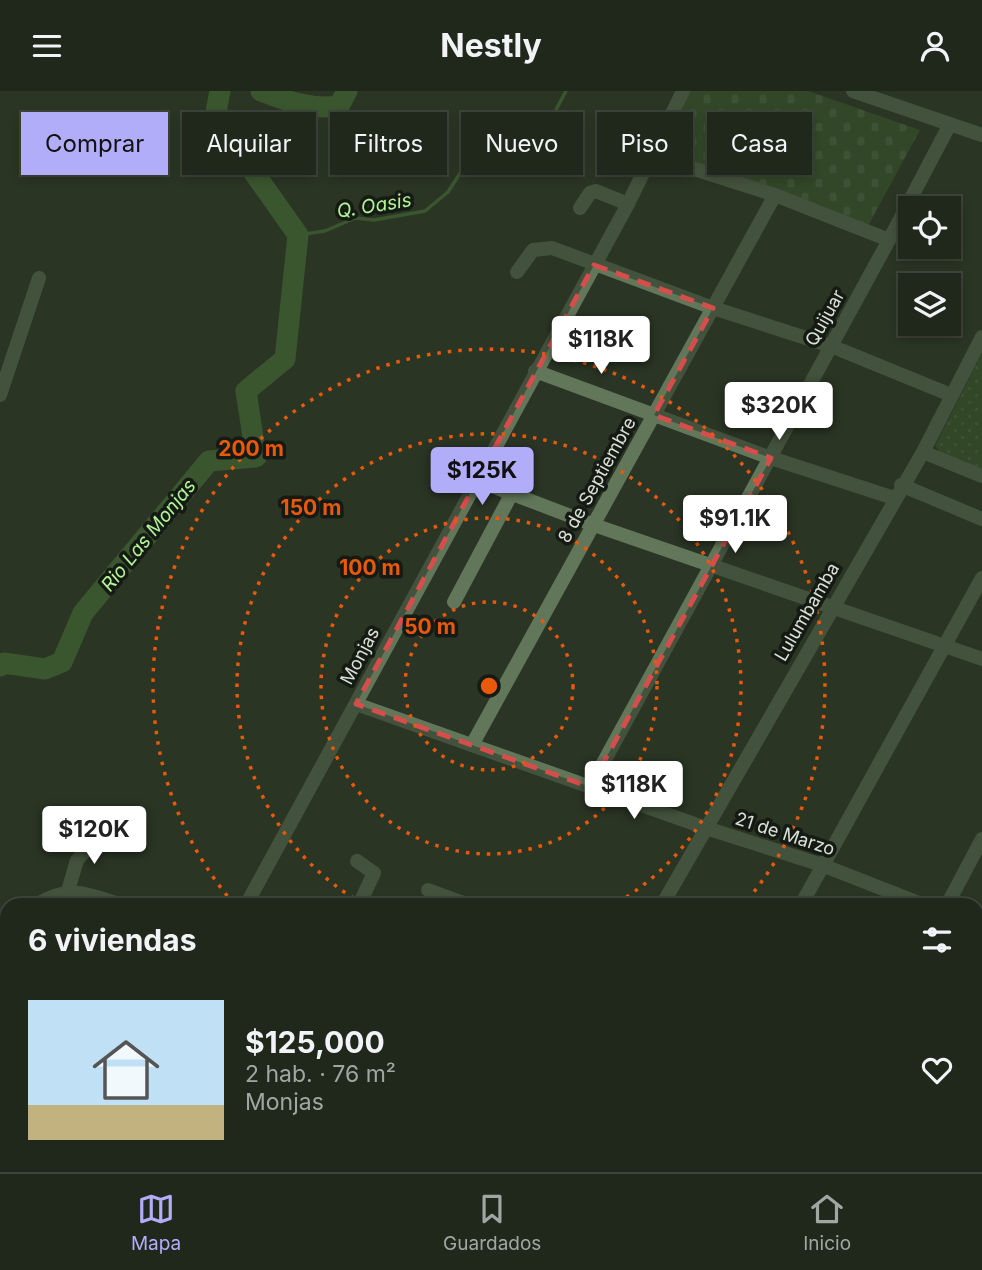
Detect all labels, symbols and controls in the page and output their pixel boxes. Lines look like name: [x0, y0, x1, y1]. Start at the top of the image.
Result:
text: Nestly: [440, 26, 542, 65]
icon: menu: [28, 27, 66, 65]
icon: person: [916, 27, 954, 65]
chip: Comprar: [21, 112, 168, 175]
chip: Alquilar: [182, 112, 316, 175]
chip: Filtros: [330, 112, 447, 175]
chip: Nuevo: [461, 112, 583, 175]
chip: Piso: [597, 112, 693, 175]
chip: Casa: [707, 112, 812, 175]
water label: Q. Oasis: [335, 188, 413, 223]
map controls: [898, 196, 961, 336]
button: locate: [898, 196, 961, 259]
button: layers: [898, 273, 961, 336]
street label: Quijuar: [801, 286, 849, 349]
pin: $118K: [552, 317, 650, 376]
text: $118K: [568, 325, 634, 353]
pin: $320K: [730, 383, 828, 442]
text: $320K: [741, 391, 817, 419]
street label: 8 de Septiembre: [553, 413, 640, 546]
text: 200 m: [218, 436, 284, 461]
pin: $125K: [433, 447, 531, 507]
text: $125K: [447, 456, 517, 484]
water label: Rio Las Monjas: [96, 475, 201, 596]
text: 150 m: [281, 495, 341, 520]
pin: $91.1K: [678, 496, 792, 555]
text: $91.1K: [699, 504, 771, 532]
text: 100 m: [339, 555, 401, 580]
street label: Lulumbamba: [770, 559, 843, 665]
text: 50 m: [404, 614, 456, 639]
street label: Monjas: [336, 624, 383, 688]
centre of rings: [477, 674, 501, 698]
pin: $118K: [585, 761, 683, 821]
text: $118K: [601, 770, 667, 798]
pin: $120K: [45, 807, 143, 866]
street label: 21 de Marzo: [733, 808, 838, 860]
text: $120K: [58, 815, 130, 843]
icon: filters: [918, 921, 956, 959]
text: 6 viviendas: [28, 922, 197, 958]
text: $125,000: [245, 1024, 385, 1060]
icon: home: [84, 1028, 168, 1112]
icon: heart: [918, 1051, 956, 1089]
text: 2 hab. · 76 m²: [245, 1060, 396, 1088]
text: Monjas: [245, 1088, 324, 1116]
tab: Mapa: [131, 1190, 181, 1255]
tab: Guardados: [443, 1190, 541, 1255]
tab: Inicio: [803, 1190, 851, 1255]

